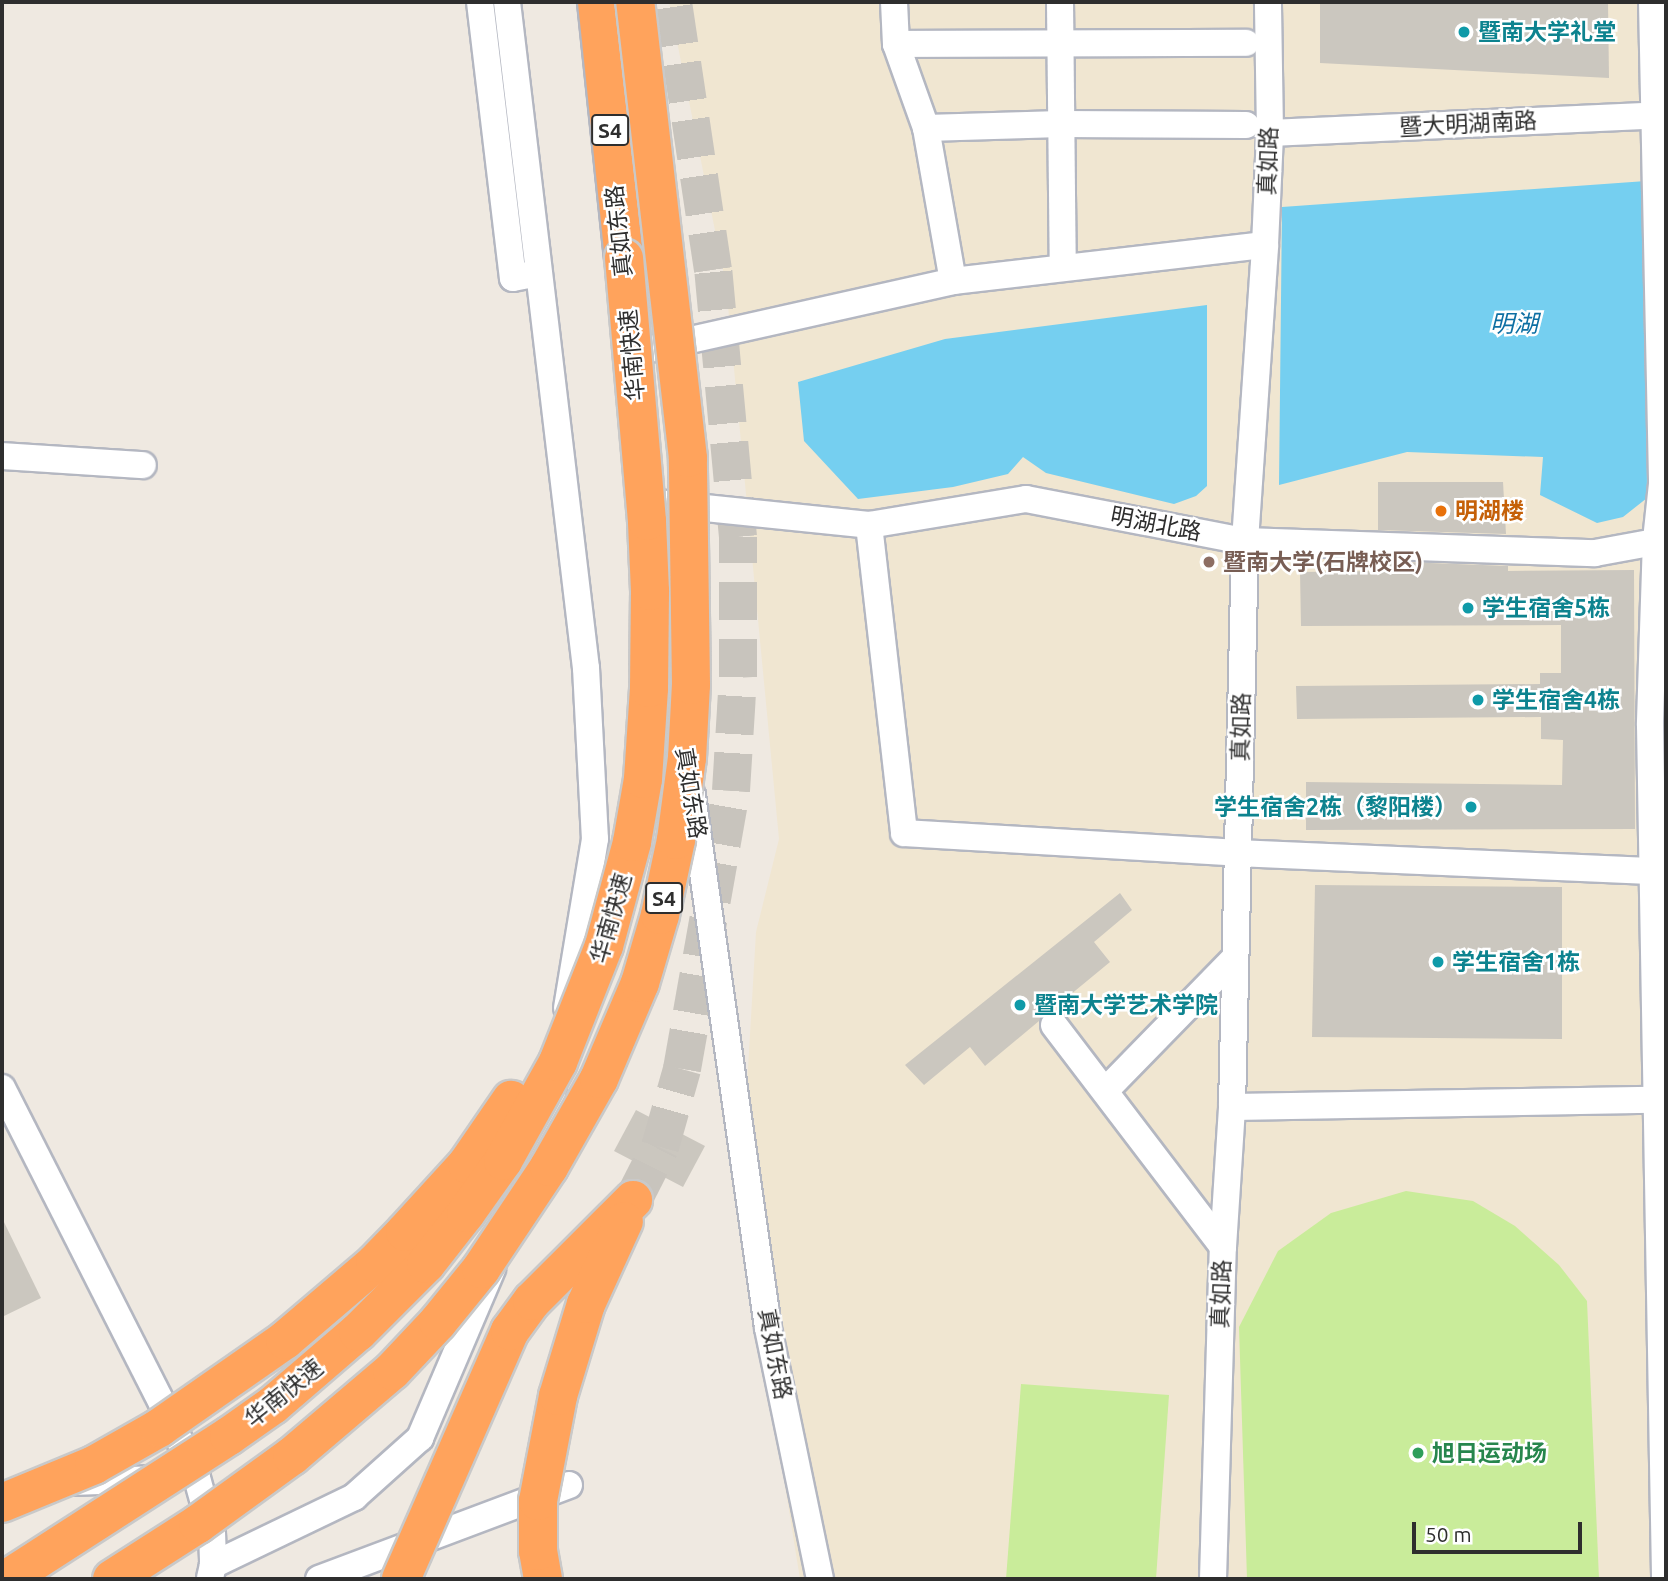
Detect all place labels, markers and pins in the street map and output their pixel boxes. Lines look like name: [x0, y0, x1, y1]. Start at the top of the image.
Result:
place label: 暨南大学礼堂: [1478, 18, 1616, 46]
marker: 暨南大学礼堂: [1456, 24, 1472, 40]
place label: 明湖楼: [1455, 497, 1524, 525]
marker: 明湖楼: [1433, 503, 1449, 519]
place label: 暨南大学(石牌校区): [1223, 548, 1423, 576]
marker: 暨南大学(石牌校区): [1201, 554, 1217, 570]
place label: 学生宿舍5栋: [1482, 594, 1610, 622]
marker: 学生宿舍5栋: [1460, 600, 1476, 616]
place label: 学生宿舍4栋: [1492, 686, 1620, 714]
marker: 学生宿舍4栋: [1470, 692, 1486, 708]
place label: 学生宿舍2栋（黎阳楼）: [1214, 793, 1457, 821]
marker: 学生宿舍2栋（黎阳楼）: [1463, 799, 1479, 815]
place label: 学生宿舍1栋: [1452, 948, 1580, 976]
marker: 学生宿舍1栋: [1430, 954, 1446, 970]
place label: 暨南大学艺术学院: [1034, 991, 1218, 1019]
marker: 暨南大学艺术学院: [1012, 997, 1028, 1013]
place label: 旭日运动场: [1432, 1439, 1547, 1467]
marker: 旭日运动场: [1410, 1445, 1426, 1461]

